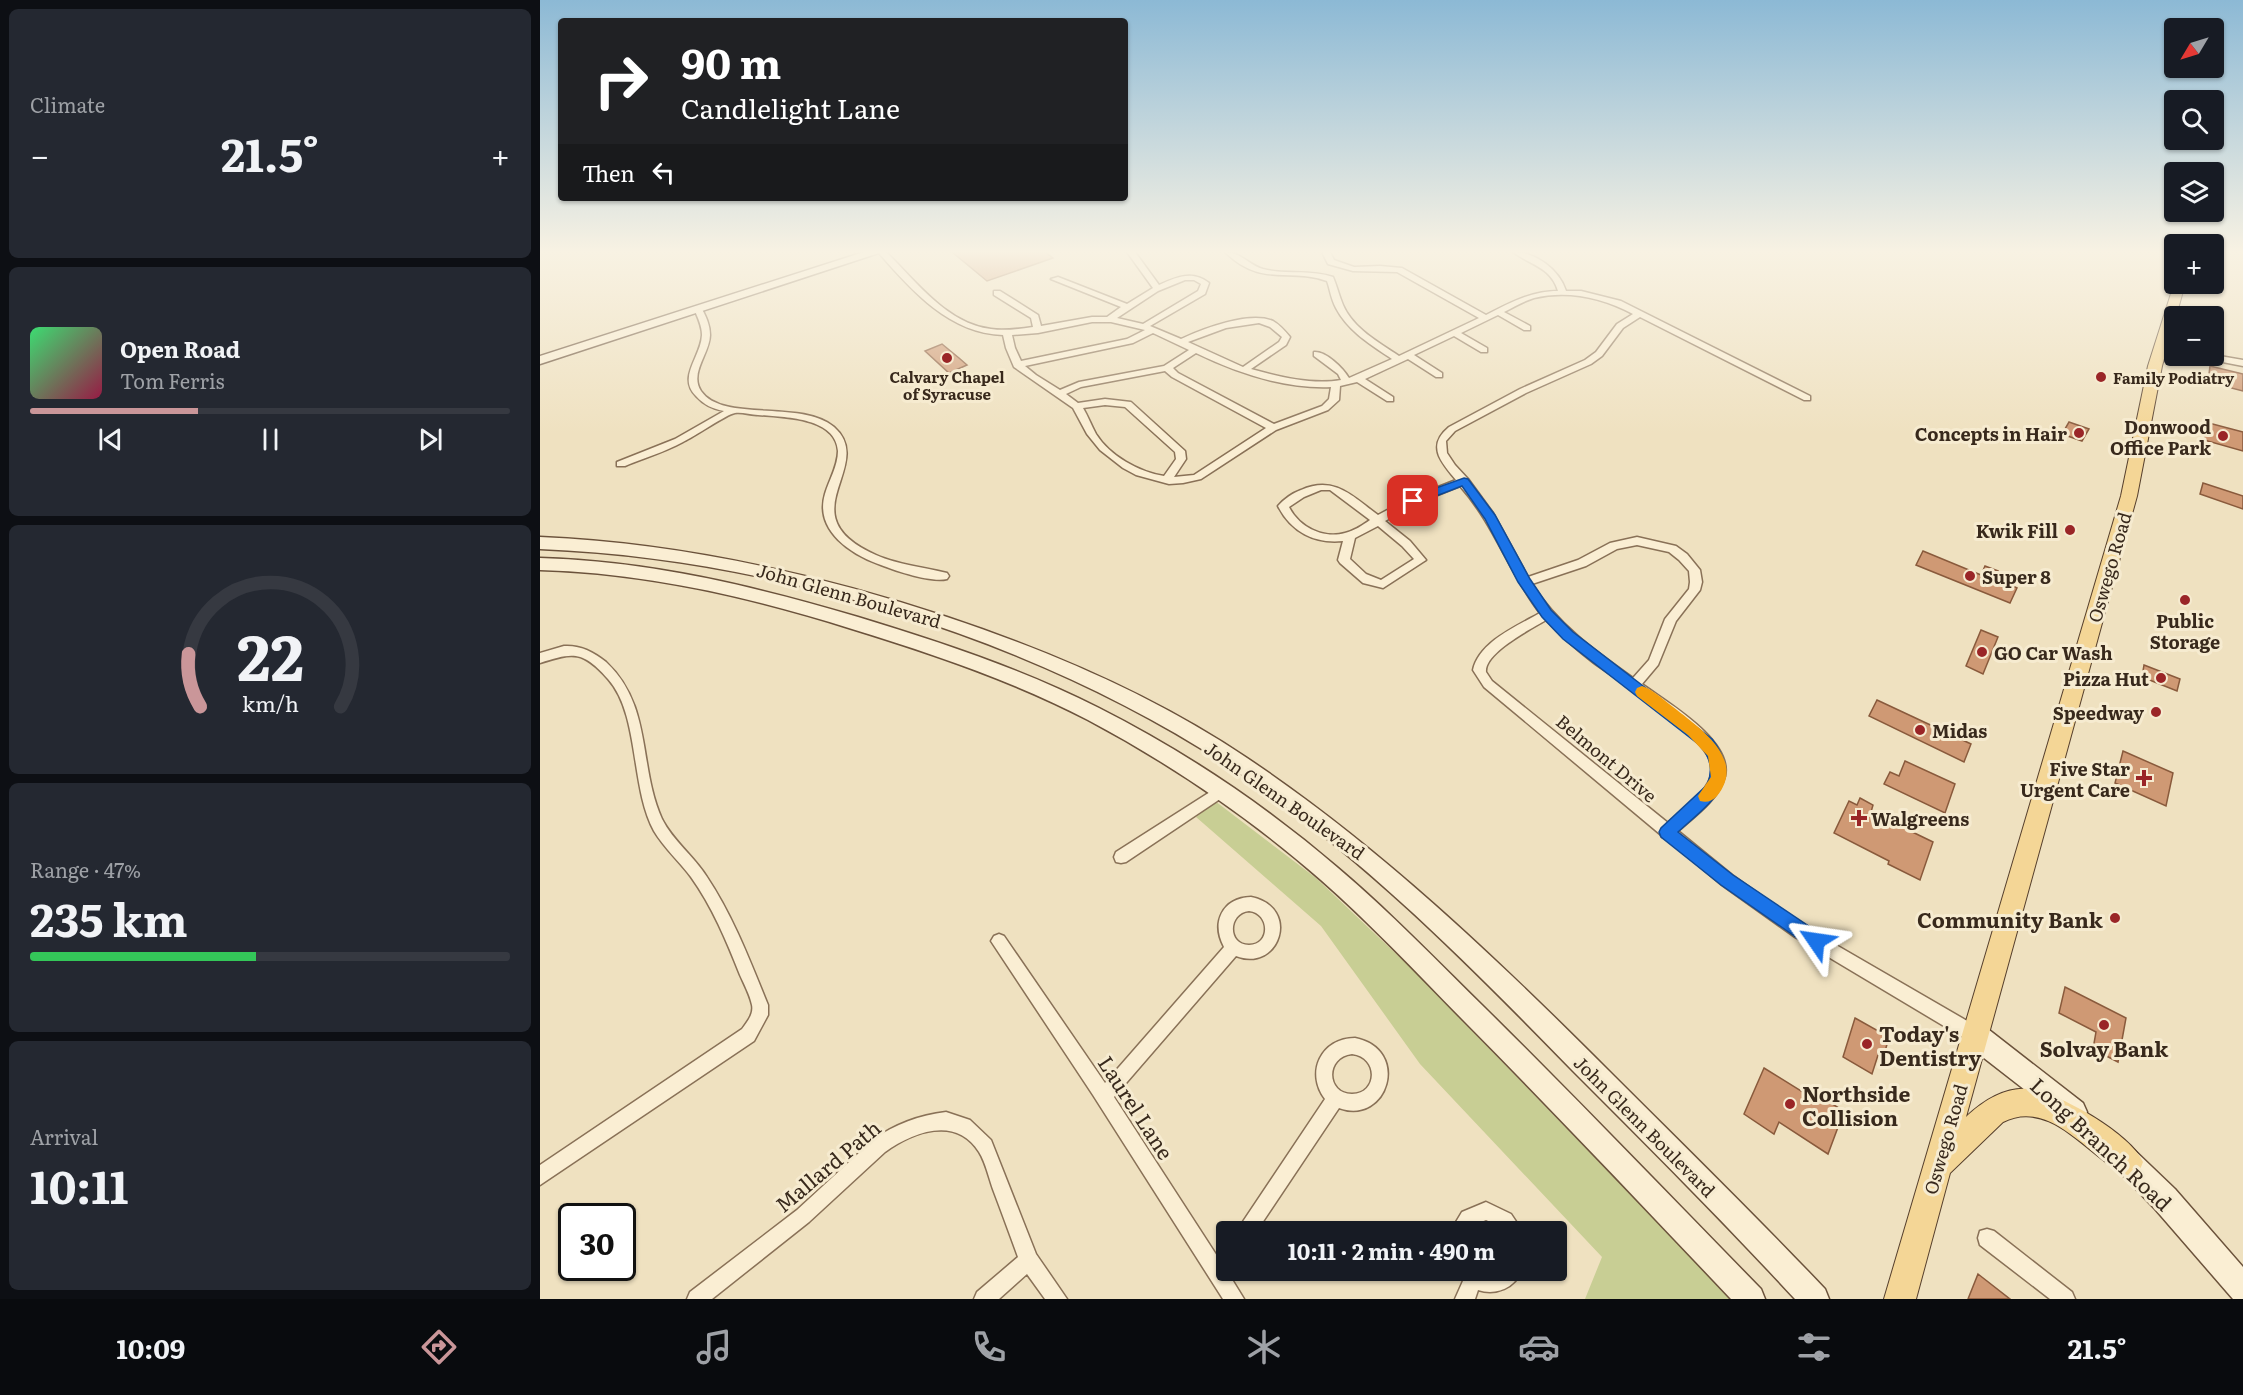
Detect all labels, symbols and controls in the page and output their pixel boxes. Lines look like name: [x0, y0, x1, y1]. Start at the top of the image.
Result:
north arrow: [2164, 18, 2224, 78]
map controls: [2164, 18, 2224, 366]
text: 90 m: [681, 30, 781, 92]
icon: right: [582, 42, 660, 120]
text: Candlelight Lane: [681, 87, 900, 127]
text: Climate: [30, 89, 105, 119]
button: search: [2164, 90, 2224, 150]
text: 21.5°: [221, 119, 319, 186]
text: −: [30, 129, 49, 178]
text: +: [491, 129, 510, 178]
text: Then: [582, 156, 635, 189]
icon: left: [647, 156, 680, 189]
button: layers: [2164, 162, 2224, 222]
button: +: [2164, 234, 2224, 294]
button: −: [2164, 306, 2224, 366]
text: Open Road: [120, 332, 240, 365]
marker: Calvary Chapel of Syracuse: [940, 351, 954, 365]
text: Tom Ferris: [120, 365, 225, 395]
place label: Calvary Chapel of Syracuse: [889, 365, 1005, 405]
place label: Family Podiatry: [2113, 366, 2235, 389]
marker: Family Podiatry: [2094, 370, 2108, 384]
place label: Donwood Office Park: [2110, 413, 2212, 461]
place label: Concepts in Hair: [1915, 420, 2067, 447]
icon: previous: [94, 423, 127, 456]
icon: pause: [254, 423, 287, 456]
icon: next: [414, 423, 447, 456]
marker: Concepts in Hair: [2072, 426, 2086, 440]
marker: Donwood Office Park: [2216, 429, 2230, 443]
pin: [1387, 475, 1438, 526]
icon: arrive: [1396, 484, 1429, 517]
street label: Oswego Road: [2080, 509, 2138, 625]
place label: Kwik Fill: [1976, 517, 2058, 544]
marker: Kwik Fill: [2063, 523, 2077, 537]
street label: John Glenn Boulevard: [754, 556, 944, 634]
place label: Super 8: [1982, 563, 2051, 590]
marker: Super 8: [1963, 569, 1977, 583]
marker: Public Storage: [2178, 593, 2192, 607]
place label: Public Storage: [2150, 607, 2220, 655]
text: 22: [236, 608, 304, 700]
place label: GO Car Wash: [1994, 639, 2113, 666]
marker: GO Car Wash: [1975, 645, 1989, 659]
place label: Pizza Hut: [2063, 665, 2149, 692]
marker: Pizza Hut: [2154, 671, 2168, 685]
text: km/h: [241, 687, 299, 719]
place label: Speedway: [2053, 699, 2144, 726]
marker: Speedway: [2149, 705, 2163, 719]
street label: Belmont Drive: [1551, 708, 1663, 808]
place label: Midas: [1932, 717, 1987, 744]
marker: Midas: [1913, 723, 1927, 737]
street label: John Glenn Boulevard: [1199, 734, 1371, 866]
place label: Five Star Urgent Care: [2020, 755, 2130, 803]
marker: Five Star Urgent Care: [2135, 769, 2153, 787]
place label: Walgreens: [1871, 805, 1969, 832]
marker: Walgreens: [1852, 811, 1866, 825]
text: Range · 47%: [30, 854, 141, 884]
text: 235 km: [30, 884, 188, 951]
place label: Community Bank: [1917, 903, 2104, 934]
position arrow: [1784, 909, 1848, 973]
marker: Community Bank: [2108, 911, 2122, 925]
place label: Today's Dentistry: [1879, 1017, 1982, 1072]
marker: Solvay Bank: [2097, 1018, 2111, 1032]
place label: Solvay Bank: [2040, 1032, 2169, 1063]
marker: Today's Dentistry: [1860, 1037, 1874, 1051]
street label: Laurel Lane: [1092, 1049, 1182, 1165]
street label: John Glenn Boulevard: [1568, 1049, 1722, 1203]
street label: Long Branch Road: [2024, 1069, 2180, 1217]
place label: Northside Collision: [1802, 1077, 1910, 1132]
street label: Oswego Road: [1916, 1081, 1974, 1197]
marker: Northside Collision: [1783, 1097, 1797, 1111]
street label: Mallard Path: [767, 1111, 887, 1219]
text: Arrival: [30, 1121, 98, 1151]
text: 10:11: [30, 1151, 128, 1218]
speed limit sign: 30: [558, 1203, 636, 1281]
text: 10:11 · 2 min · 490 m: [1288, 1234, 1495, 1267]
icon: directions: [418, 1326, 460, 1368]
icon: music: [693, 1326, 735, 1368]
icon: phone: [968, 1326, 1010, 1368]
icon: climate: [1243, 1326, 1285, 1368]
icon: car: [1518, 1326, 1560, 1368]
icon: filters: [1793, 1326, 1835, 1368]
text: 10:09: [116, 1327, 185, 1367]
text: 21.5°: [2068, 1327, 2126, 1367]

